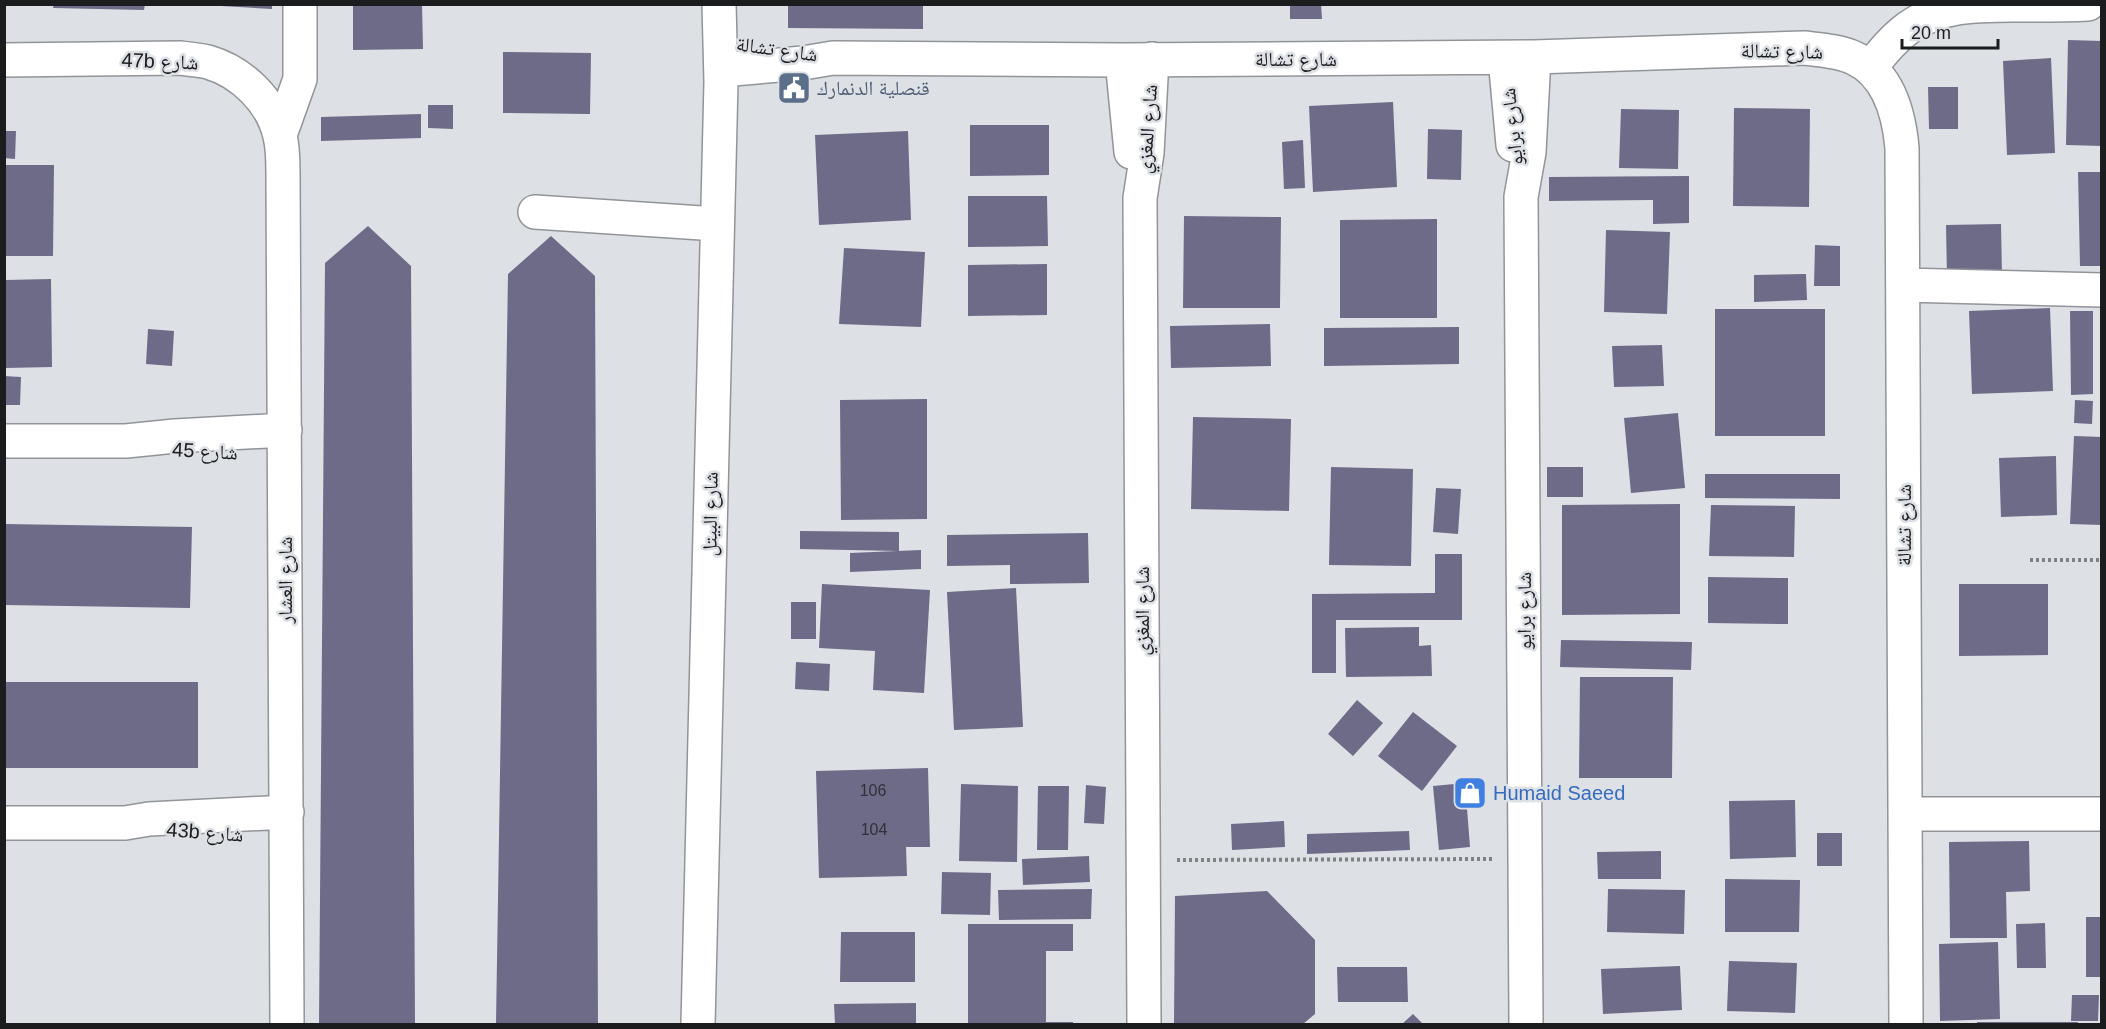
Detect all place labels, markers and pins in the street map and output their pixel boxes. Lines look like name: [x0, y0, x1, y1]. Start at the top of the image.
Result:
public building icon: قنصلية الدنمارك: [776, 70, 812, 106]
place label: قنصلية الدنمارك: [817, 77, 930, 99]
shop icon: Humaid Saeed: [1452, 775, 1488, 811]
place label: Humaid Saeed: [1493, 782, 1625, 804]

